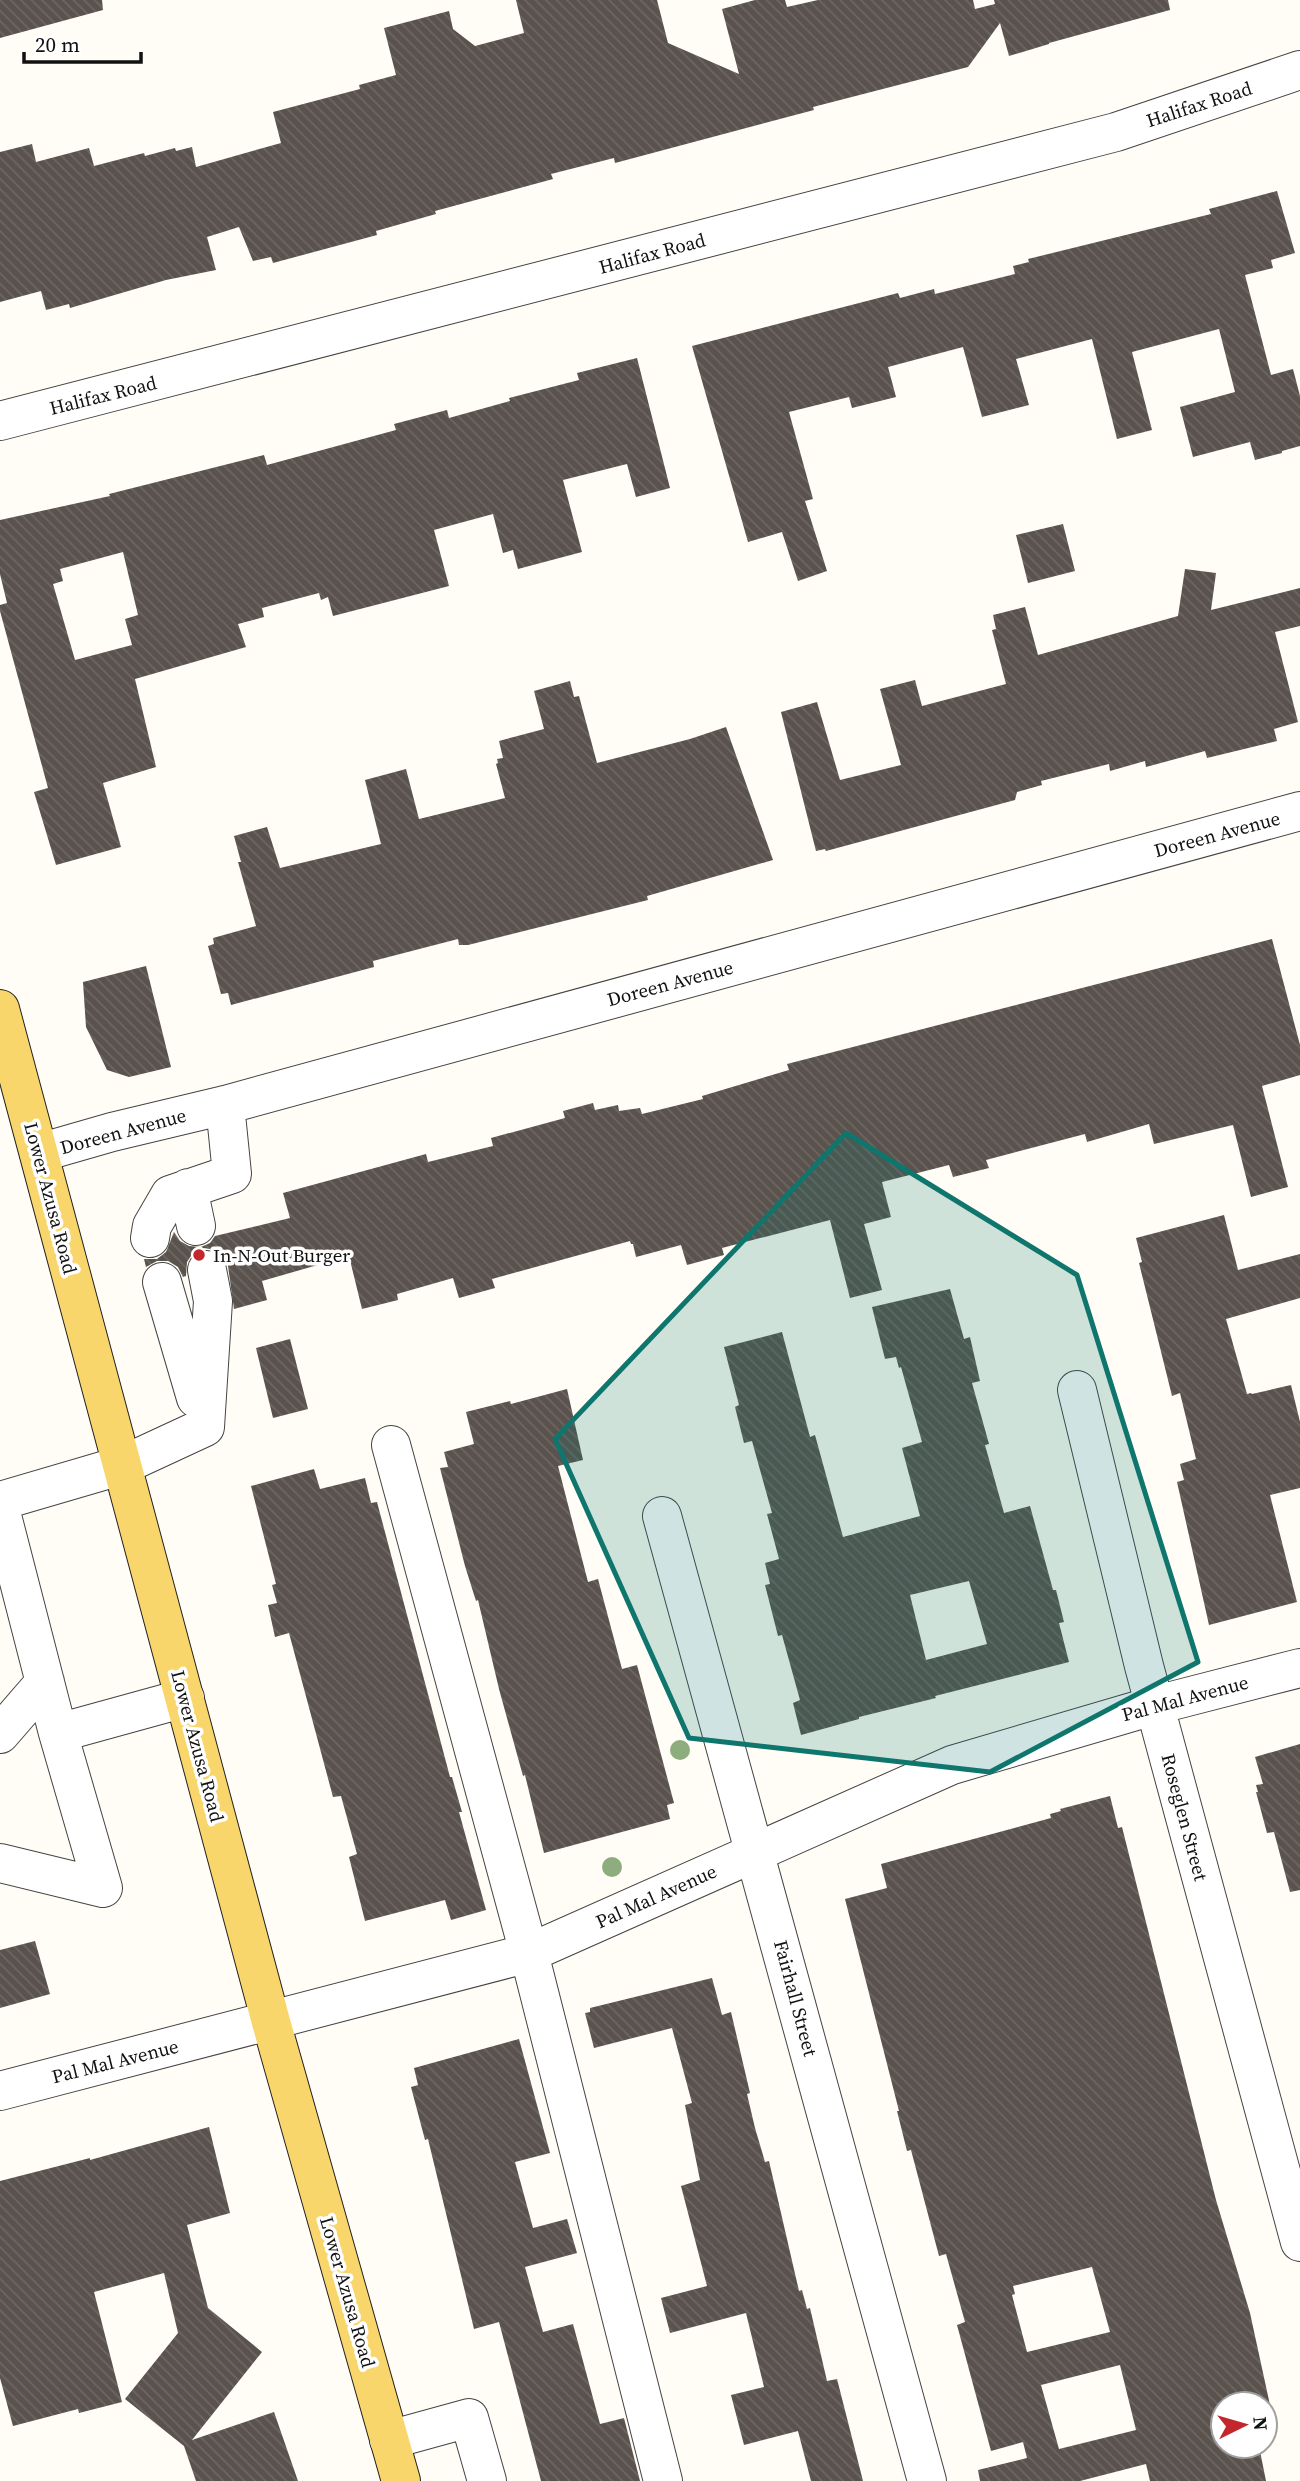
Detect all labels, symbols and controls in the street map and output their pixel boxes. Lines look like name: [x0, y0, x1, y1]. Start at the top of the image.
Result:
scale bar: [24, 21, 142, 65]
text: 20 m: [35, 30, 80, 59]
street label: Halifax Road: [1143, 75, 1255, 133]
street label: Halifax Road: [596, 226, 708, 280]
street label: Halifax Road: [47, 369, 159, 421]
street label: Doreen Avenue: [1151, 805, 1283, 863]
street label: Doreen Avenue: [604, 954, 736, 1012]
street label: Doreen Avenue: [57, 1102, 189, 1160]
street label: Lower Azusa Road: [18, 1119, 84, 1277]
place label: In-N-Out Burger: [213, 1242, 350, 1268]
marker: In-N-Out Burger: [191, 1247, 207, 1263]
street label: Lower Azusa Road: [165, 1667, 231, 1825]
street label: Pal Mal Avenue: [1119, 1669, 1251, 1727]
street label: Roseglen Street: [1156, 1751, 1215, 1884]
street label: Pal Mal Avenue: [591, 1858, 721, 1934]
street label: Fairhall Street: [768, 1937, 824, 2060]
street label: Pal Mal Avenue: [49, 2033, 181, 2089]
street label: Lower Azusa Road: [314, 2214, 382, 2371]
north arrow: [1209, 2390, 1279, 2460]
text: N: [1247, 2415, 1275, 2432]

